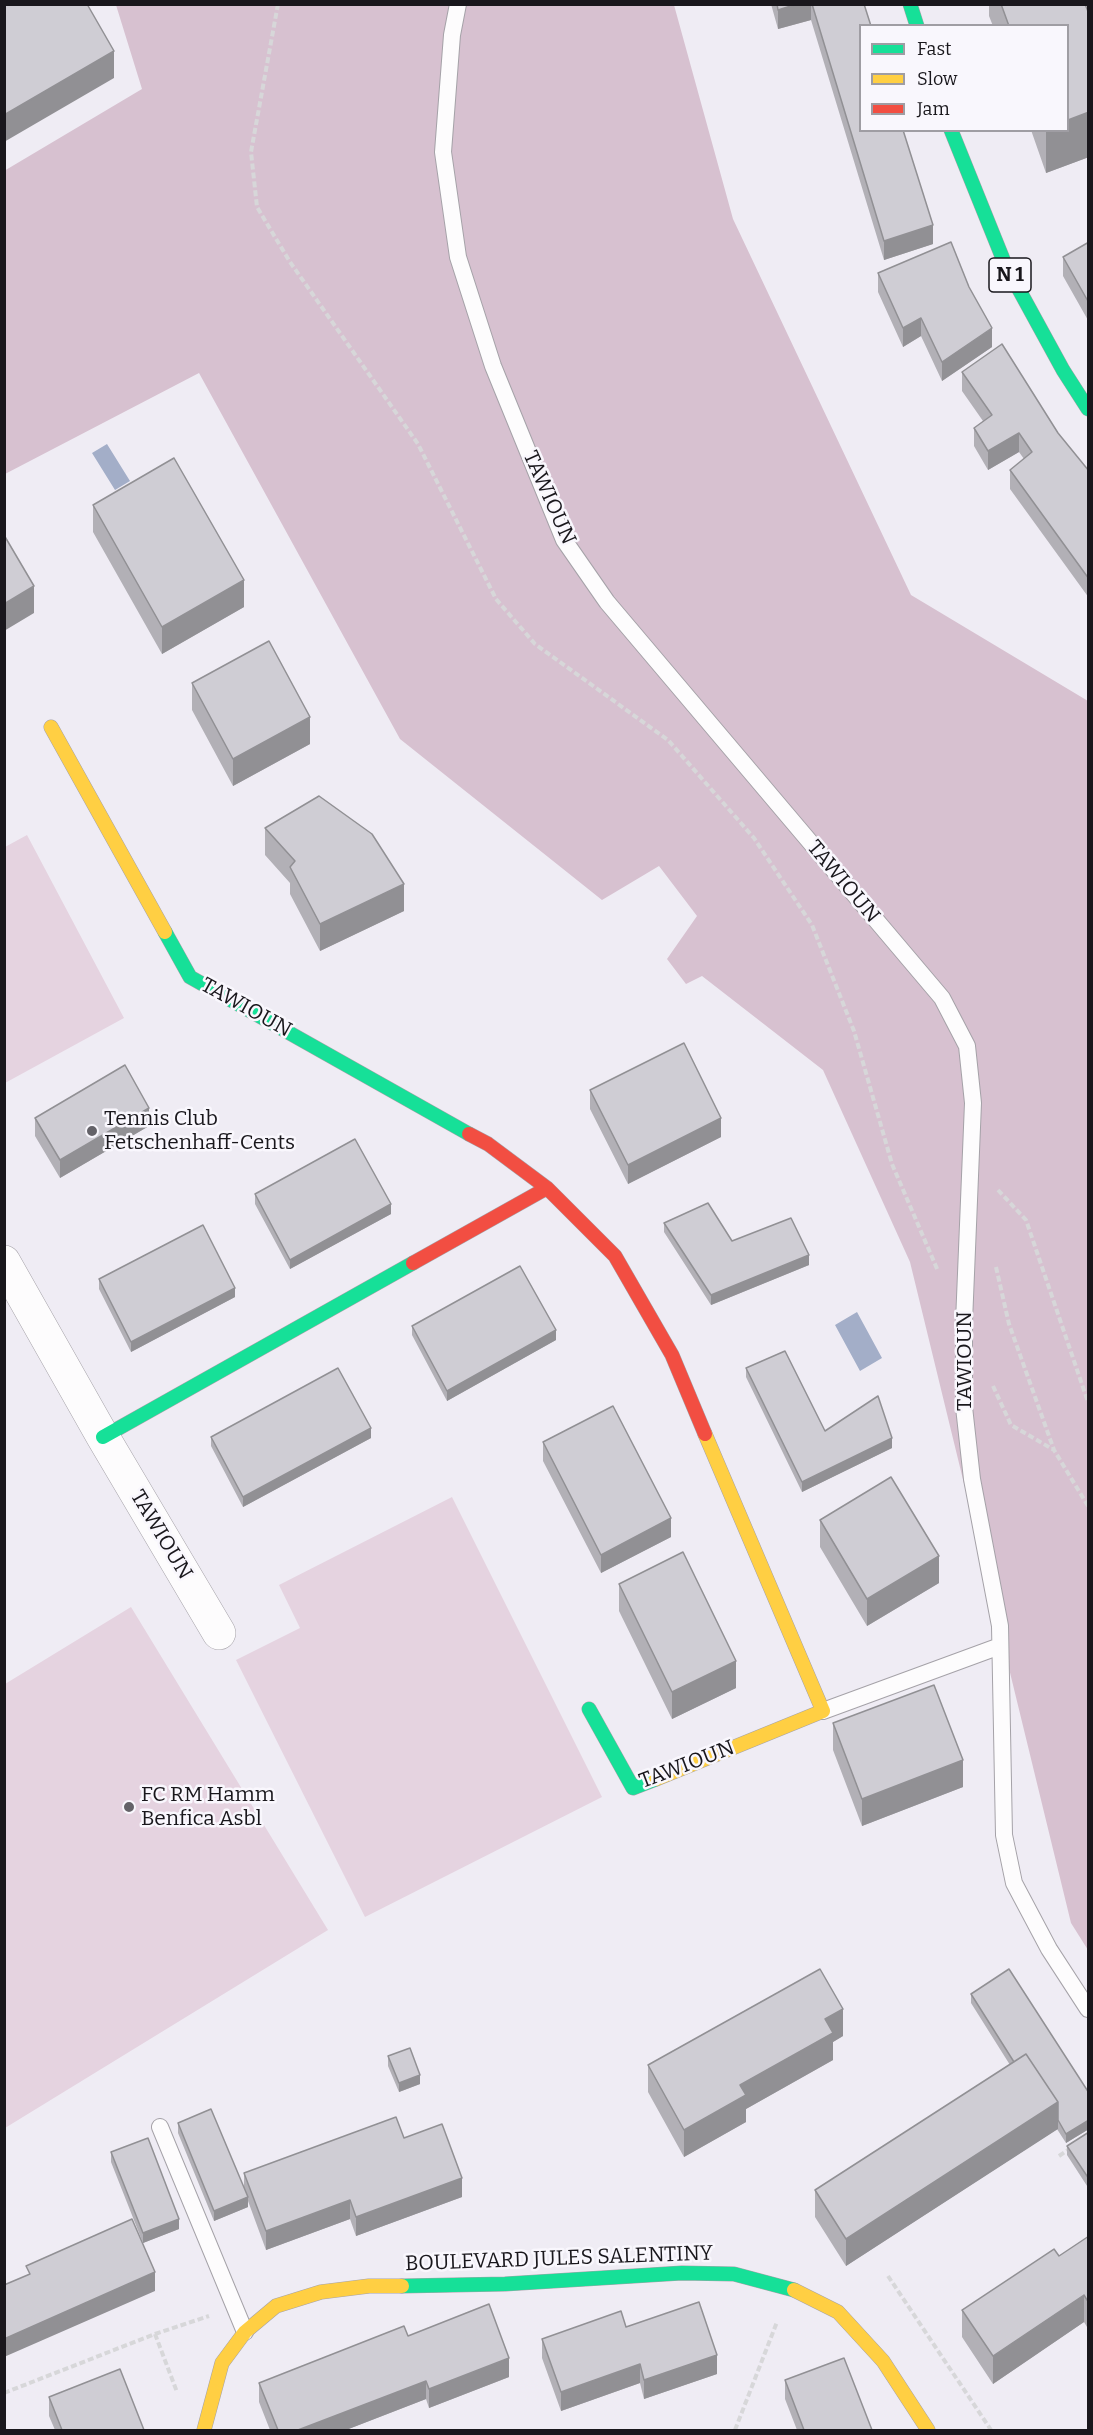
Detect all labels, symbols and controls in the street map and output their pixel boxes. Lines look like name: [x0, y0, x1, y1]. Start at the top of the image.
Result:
legend: [859, 24, 1069, 132]
text: Fast: [917, 38, 952, 60]
text: Slow: [917, 68, 957, 90]
text: Jam: [917, 98, 950, 120]
road number: N 1: [989, 258, 1031, 292]
street label: TAWIOUN: [517, 447, 581, 549]
street label: TAWIOUN: [801, 836, 885, 928]
street label: TAWIOUN: [196, 973, 296, 1043]
place label: Tennis Club Fetschenhaff-Cents: [104, 1106, 295, 1156]
marker: Tennis Club Fetschenhaff-Cents: [85, 1124, 99, 1138]
street label: TAWIOUN: [952, 1311, 978, 1411]
street label: TAWIOUN: [125, 1486, 197, 1584]
street label: TAWIOUN: [636, 1735, 738, 1795]
place label: FC RM Hamm Benfica Asbl: [141, 1782, 275, 1832]
marker: FC RM Hamm Benfica Asbl: [122, 1800, 136, 1814]
street label: BOULEVARD JULES SALENTINY: [405, 2241, 713, 2277]

